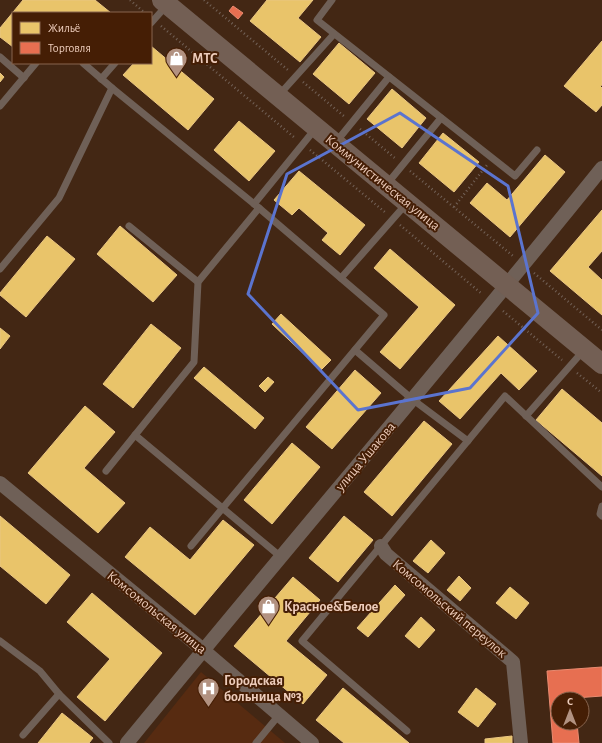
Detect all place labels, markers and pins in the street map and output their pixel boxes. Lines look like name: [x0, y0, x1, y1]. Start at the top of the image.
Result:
shop icon: МТС: [163, 45, 189, 78]
place label: МТС: [192, 52, 218, 66]
shop icon: Красное&Белое: [256, 593, 282, 626]
place label: Красное&Белое: [284, 600, 379, 614]
place label: Городская больница №3: [224, 674, 302, 704]
hospital icon: Городская больница №3: [195, 675, 221, 708]

